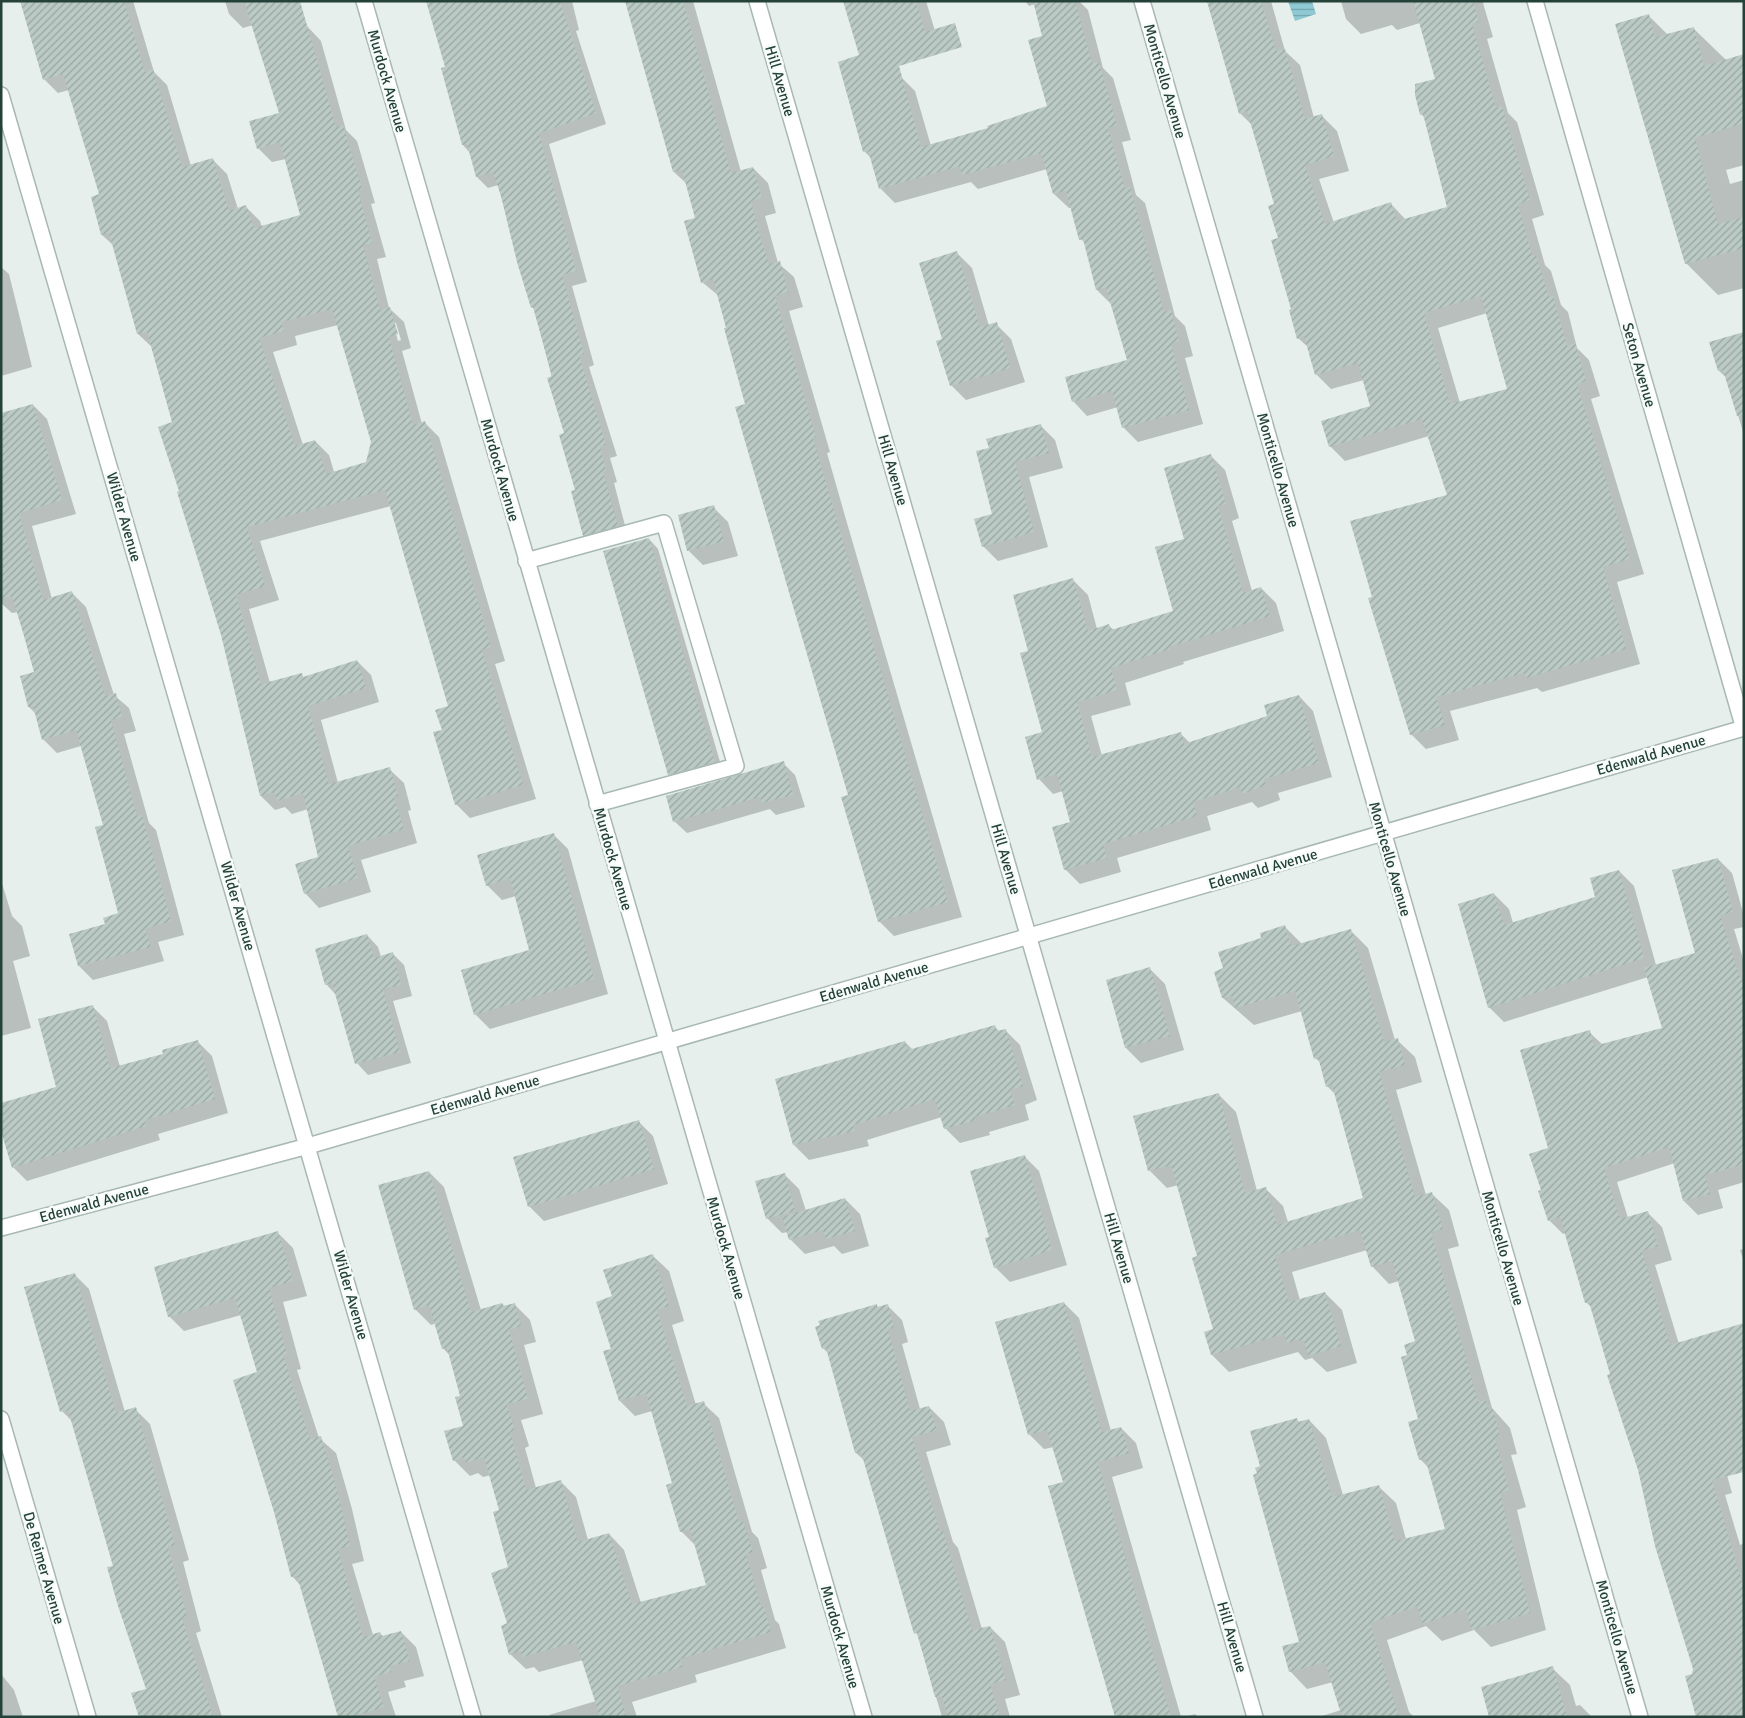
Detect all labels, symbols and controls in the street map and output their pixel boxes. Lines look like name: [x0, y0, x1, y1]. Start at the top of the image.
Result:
street label: Monticello Avenue: [1140, 22, 1190, 140]
street label: Murdock Avenue: [364, 27, 410, 135]
street label: Hill Avenue: [761, 43, 799, 119]
street label: Seton Avenue: [1618, 321, 1660, 409]
street label: Monticello Avenue: [1253, 411, 1303, 529]
street label: Murdock Avenue: [477, 416, 523, 524]
street label: Hill Avenue: [874, 432, 912, 508]
street label: Wilder Avenue: [103, 470, 145, 564]
street label: Edenwald Avenue: [1594, 731, 1708, 779]
street label: Monticello Avenue: [1365, 800, 1415, 918]
street label: Murdock Avenue: [590, 805, 636, 913]
street label: Hill Avenue: [987, 821, 1025, 897]
street label: Edenwald Avenue: [1206, 845, 1320, 893]
street label: Wilder Avenue: [217, 859, 259, 953]
street label: Edenwald Avenue: [817, 958, 931, 1006]
street label: Edenwald Avenue: [428, 1071, 542, 1119]
street label: Edenwald Avenue: [37, 1180, 151, 1226]
street label: Monticello Avenue: [1478, 1189, 1528, 1307]
street label: Murdock Avenue: [703, 1194, 749, 1302]
street label: Hill Avenue: [1100, 1210, 1138, 1286]
street label: Wilder Avenue: [330, 1248, 372, 1342]
street label: De Reimer Avenue: [19, 1510, 69, 1626]
street label: Monticello Avenue: [1592, 1578, 1642, 1696]
street label: Murdock Avenue: [817, 1583, 863, 1691]
street label: Hill Avenue: [1213, 1599, 1251, 1675]

